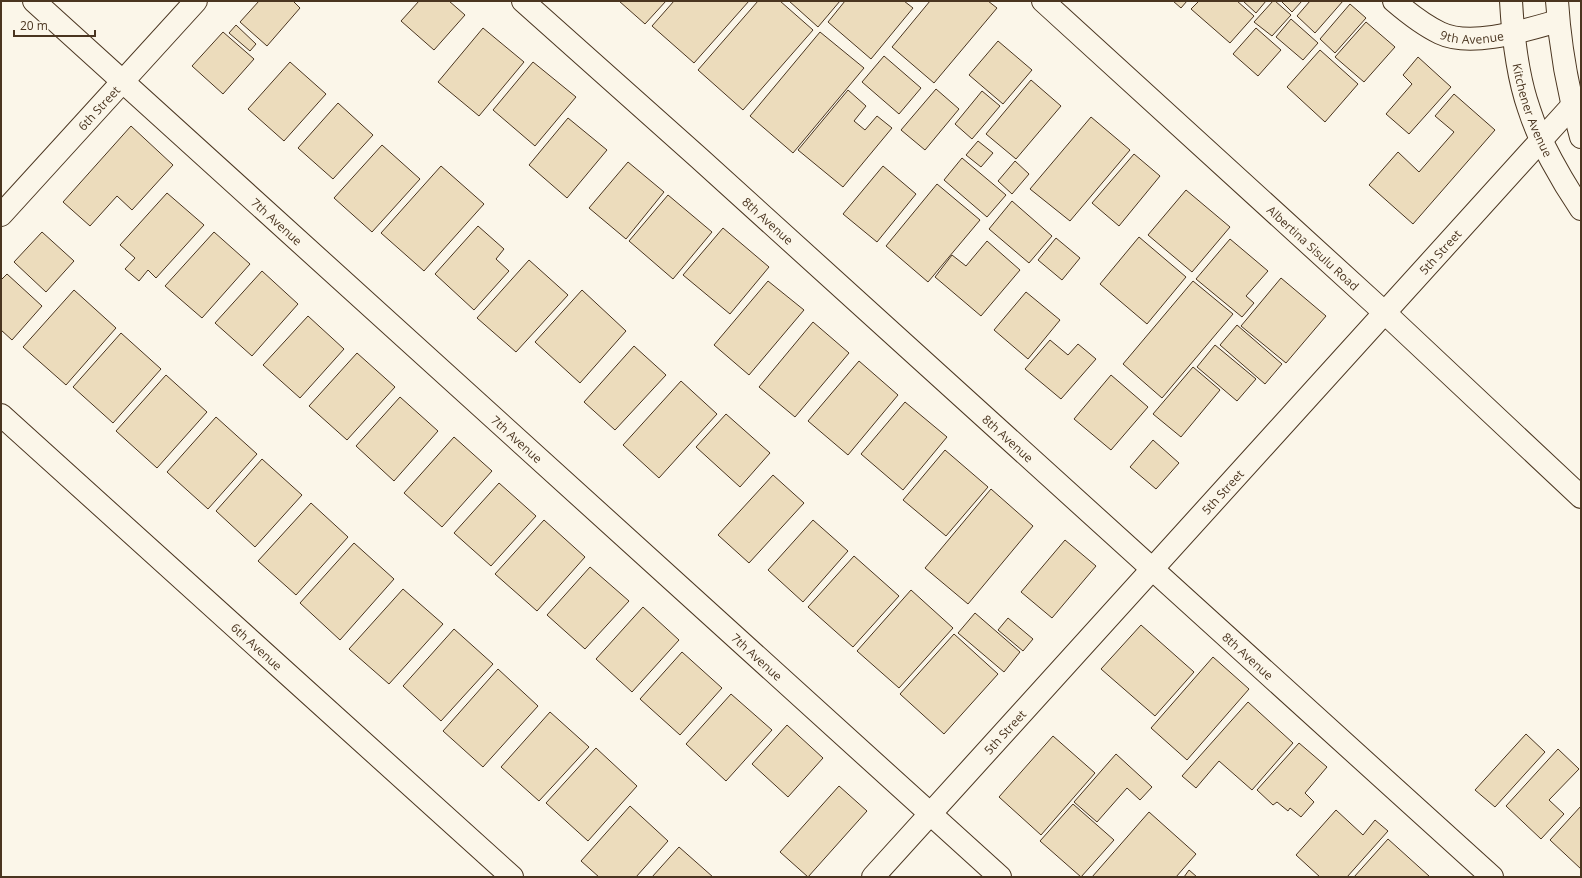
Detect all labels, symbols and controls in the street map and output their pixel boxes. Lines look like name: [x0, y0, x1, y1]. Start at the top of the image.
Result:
scale bar: [14, 12, 95, 38]
text: 20 m: [20, 17, 48, 34]
street label: 9th Avenue: [1438, 26, 1505, 47]
street label: Kitchener Avenue: [1509, 62, 1557, 160]
street label: 6th Street: [74, 82, 124, 134]
street label: 8th Avenue: [739, 193, 797, 248]
street label: 7th Avenue: [248, 194, 306, 249]
street label: Albertina Sisulu Road: [1264, 201, 1363, 294]
street label: 5th Street: [1415, 226, 1465, 278]
street label: 7th Avenue: [488, 411, 546, 467]
street label: 8th Avenue: [979, 411, 1037, 466]
street label: 5th Street: [1197, 466, 1247, 518]
street label: 6th Avenue: [228, 619, 286, 674]
street label: 8th Avenue: [1219, 628, 1277, 684]
street label: 7th Avenue: [728, 629, 786, 684]
street label: 5th Street: [980, 706, 1029, 758]

